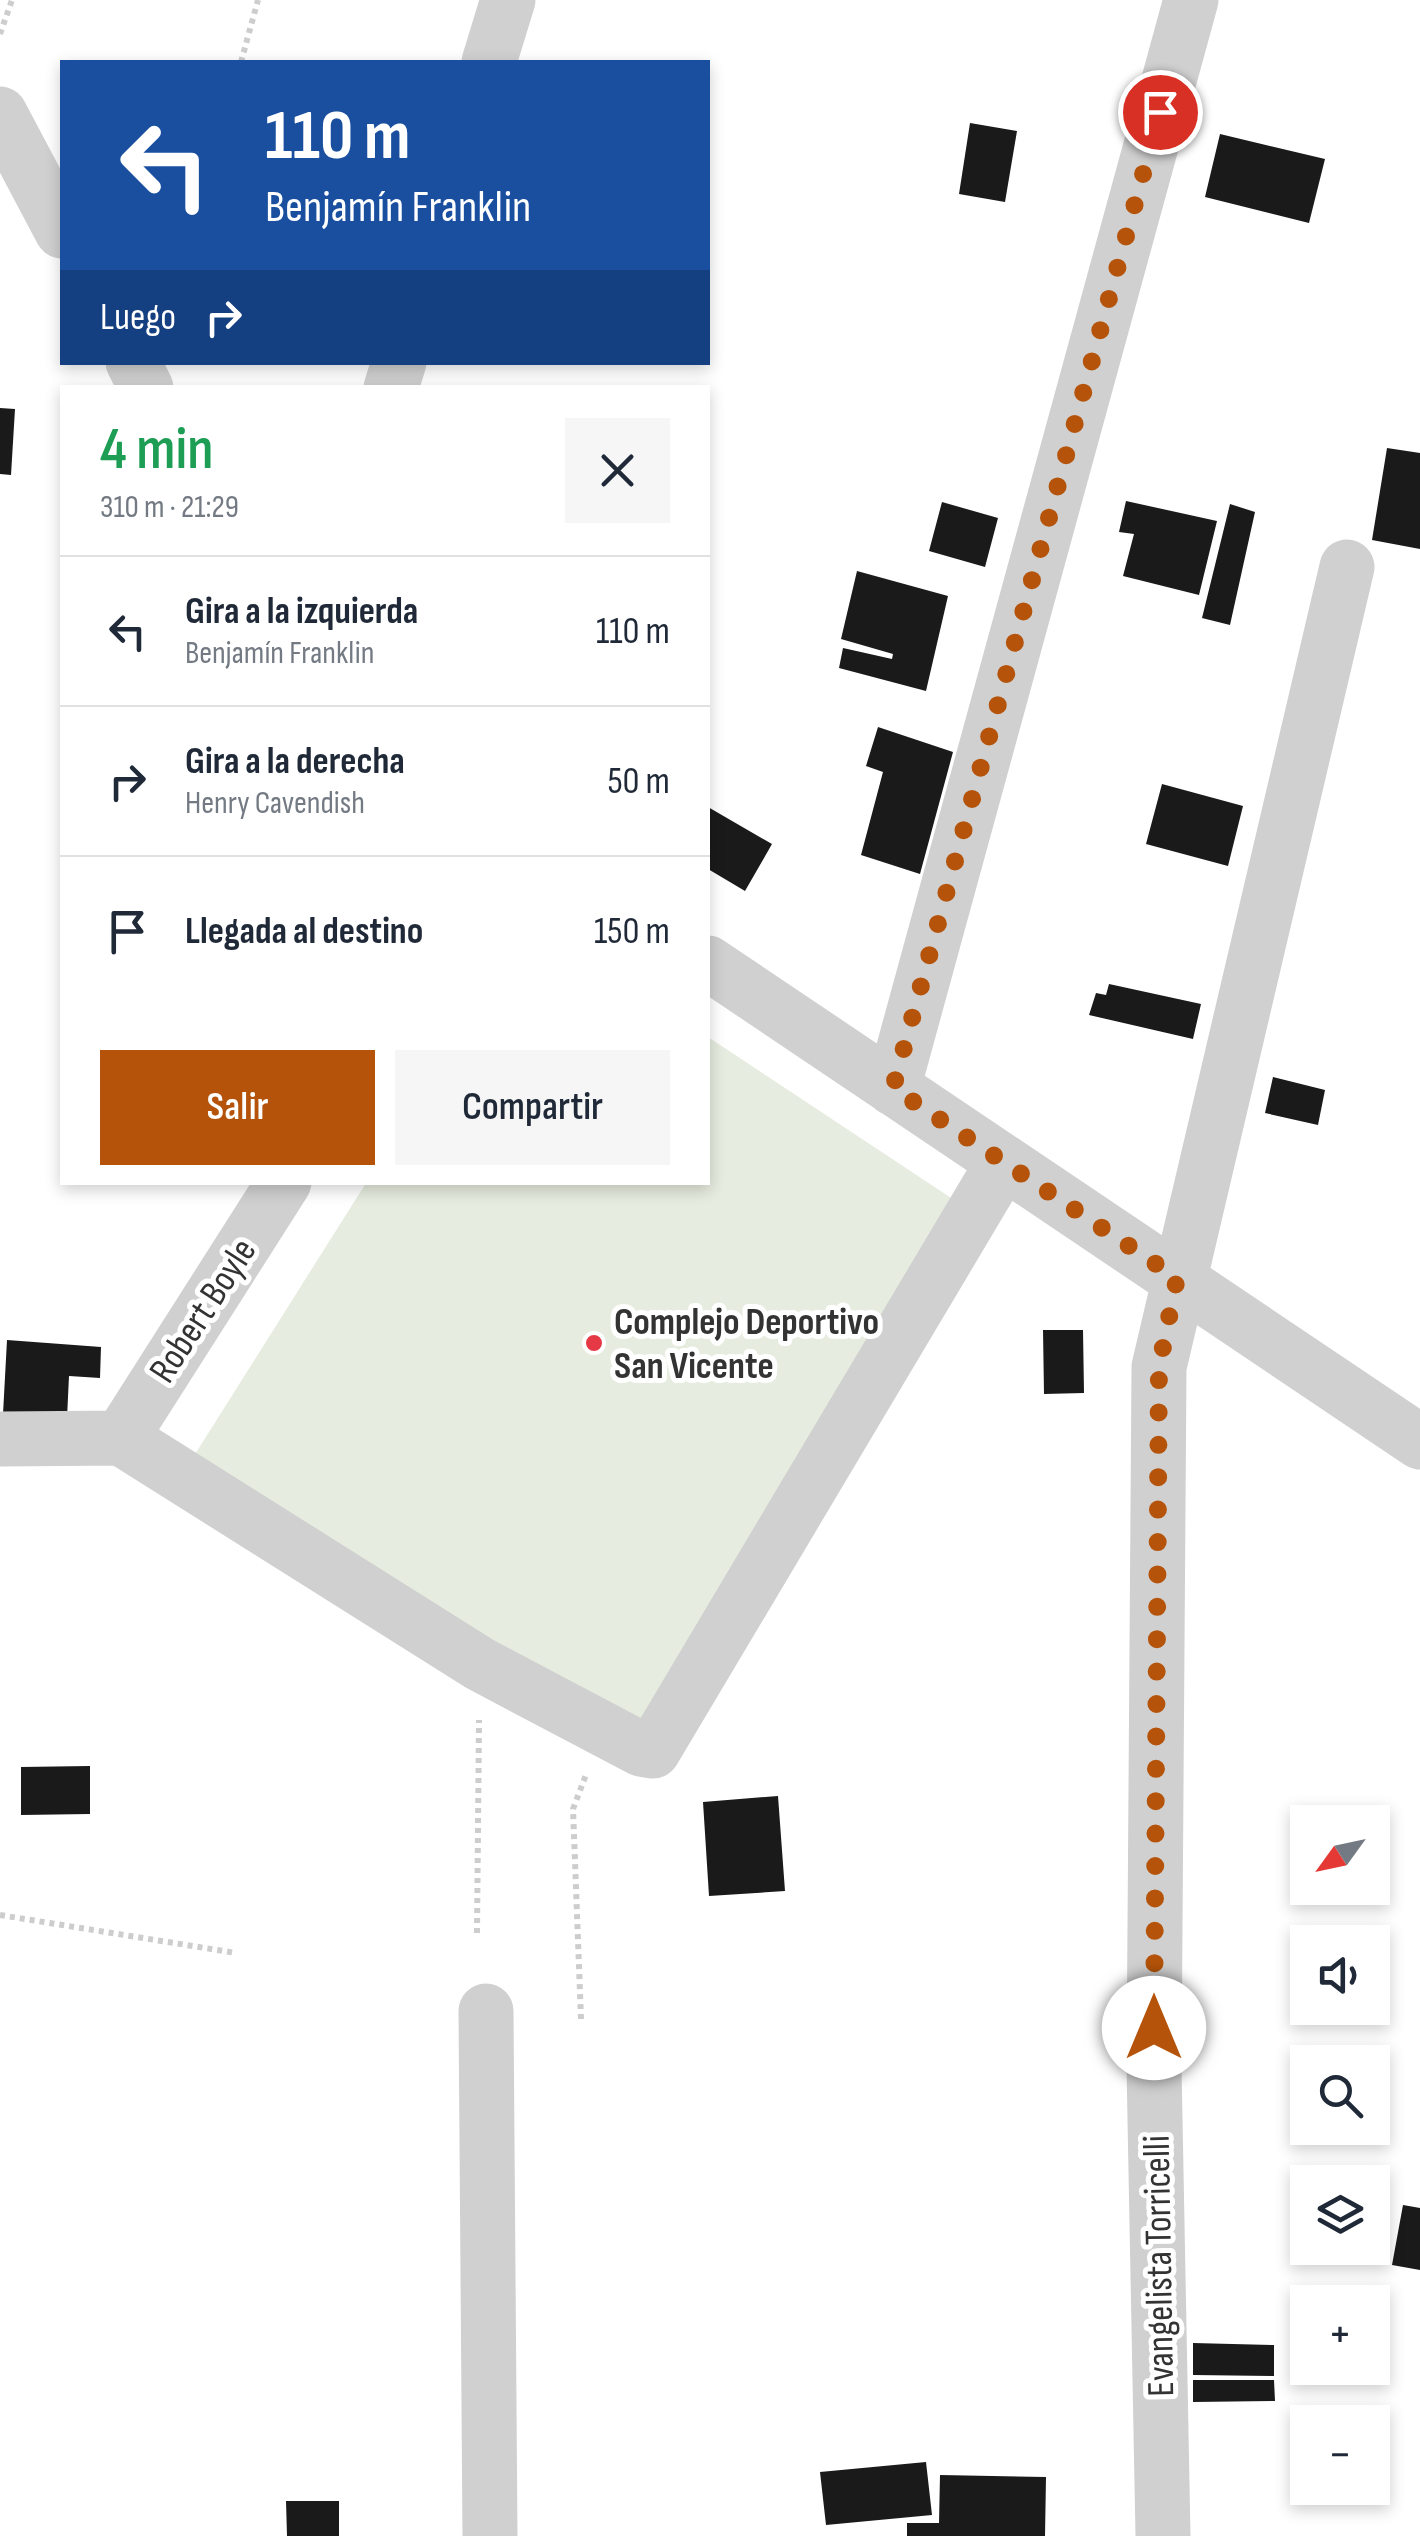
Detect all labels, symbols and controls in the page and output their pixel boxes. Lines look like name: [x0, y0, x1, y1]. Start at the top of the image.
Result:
pin: [1118, 70, 1203, 155]
icon: arrive: [1133, 85, 1188, 140]
text: 110 m: [265, 95, 411, 179]
icon: left: [100, 100, 230, 230]
text: Benjamín Franklin: [265, 180, 531, 235]
icon: right: [196, 290, 251, 345]
text: Luego: [100, 295, 176, 340]
text: 4 min: [100, 414, 213, 486]
button: close: [565, 418, 670, 523]
text: 310 m · 21:29: [100, 488, 239, 527]
text: Gira a la izquierda: [185, 589, 418, 634]
icon: left: [100, 604, 155, 659]
text: 110 m: [596, 609, 670, 654]
text: Benjamín Franklin: [185, 634, 374, 673]
text: Gira a la derecha: [185, 739, 405, 784]
icon: right: [100, 754, 155, 809]
text: 50 m: [607, 759, 670, 804]
text: Henry Cavendish: [185, 784, 365, 823]
icon: arrive: [100, 904, 155, 959]
text: Llegada al destino: [185, 909, 423, 954]
text: 150 m: [594, 909, 670, 954]
button: Salir: [100, 1050, 375, 1165]
button: Compartir: [395, 1050, 670, 1165]
street label: Robert Boyle: [140, 1230, 266, 1391]
place label: Complejo Deportivo San Vicente: [614, 1300, 879, 1389]
marker: Complejo Deportivo San Vicente: [583, 1332, 605, 1354]
north arrow: [1290, 1805, 1390, 1905]
map controls: [1290, 1805, 1390, 2505]
button: sound: [1290, 1925, 1390, 2025]
position arrow: [1102, 1976, 1206, 2080]
button: search: [1290, 2045, 1390, 2145]
street label: Evangelista Torricelli: [1135, 2135, 1184, 2397]
button: layers: [1290, 2165, 1390, 2265]
button: +: [1290, 2285, 1390, 2385]
button: −: [1290, 2405, 1390, 2505]

